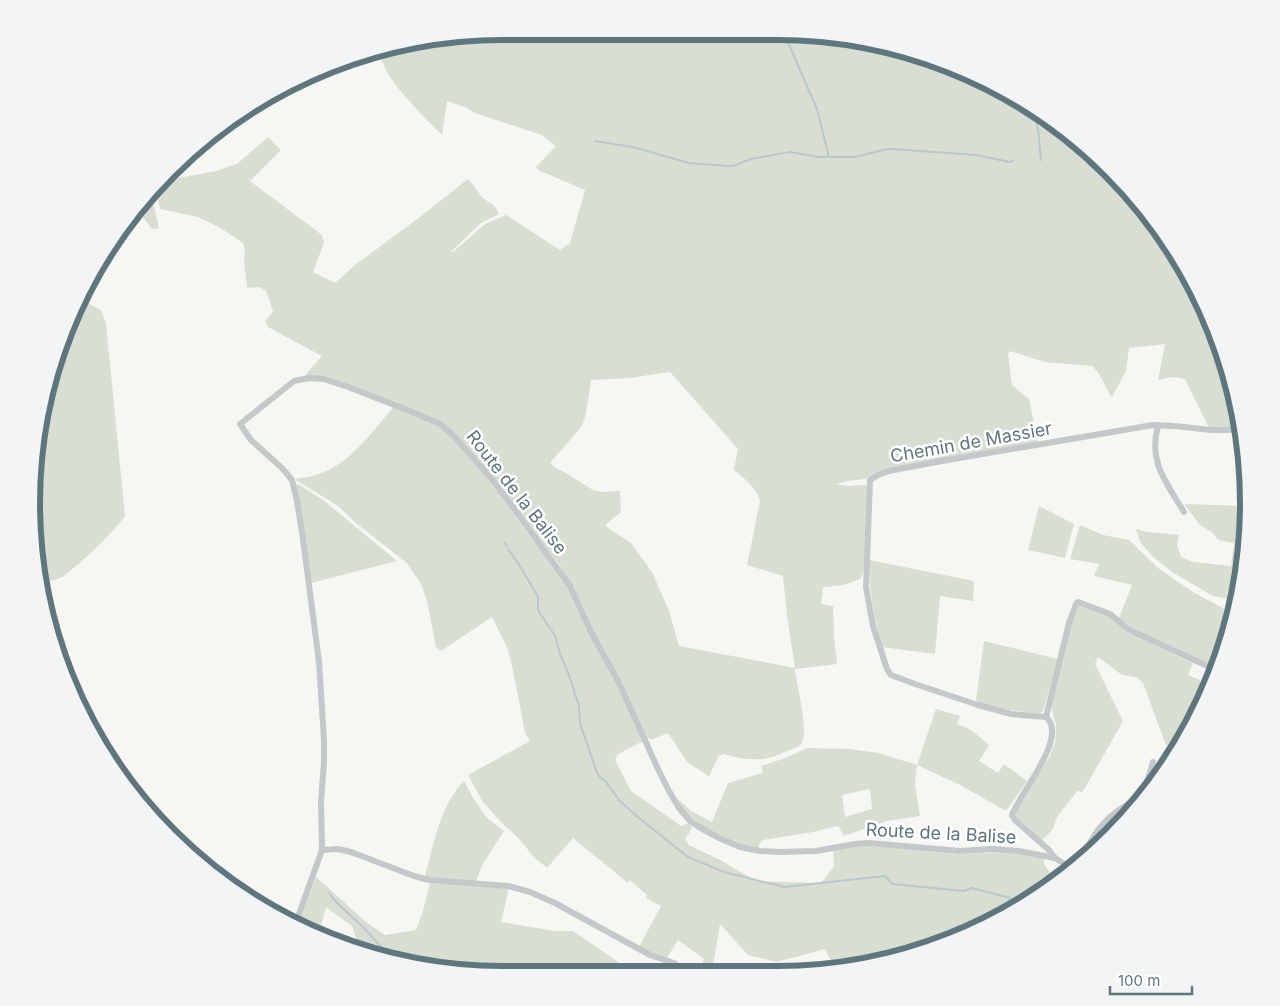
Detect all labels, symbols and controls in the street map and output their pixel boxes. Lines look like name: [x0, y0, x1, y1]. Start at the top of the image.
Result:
street label: Chemin de Massier: [889, 417, 1054, 467]
street label: Route de la Balise: [462, 426, 572, 558]
street label: Route de la Balise: [865, 819, 1017, 847]
scale bar: [1110, 964, 1192, 996]
text: 100 m: [1118, 971, 1160, 990]

